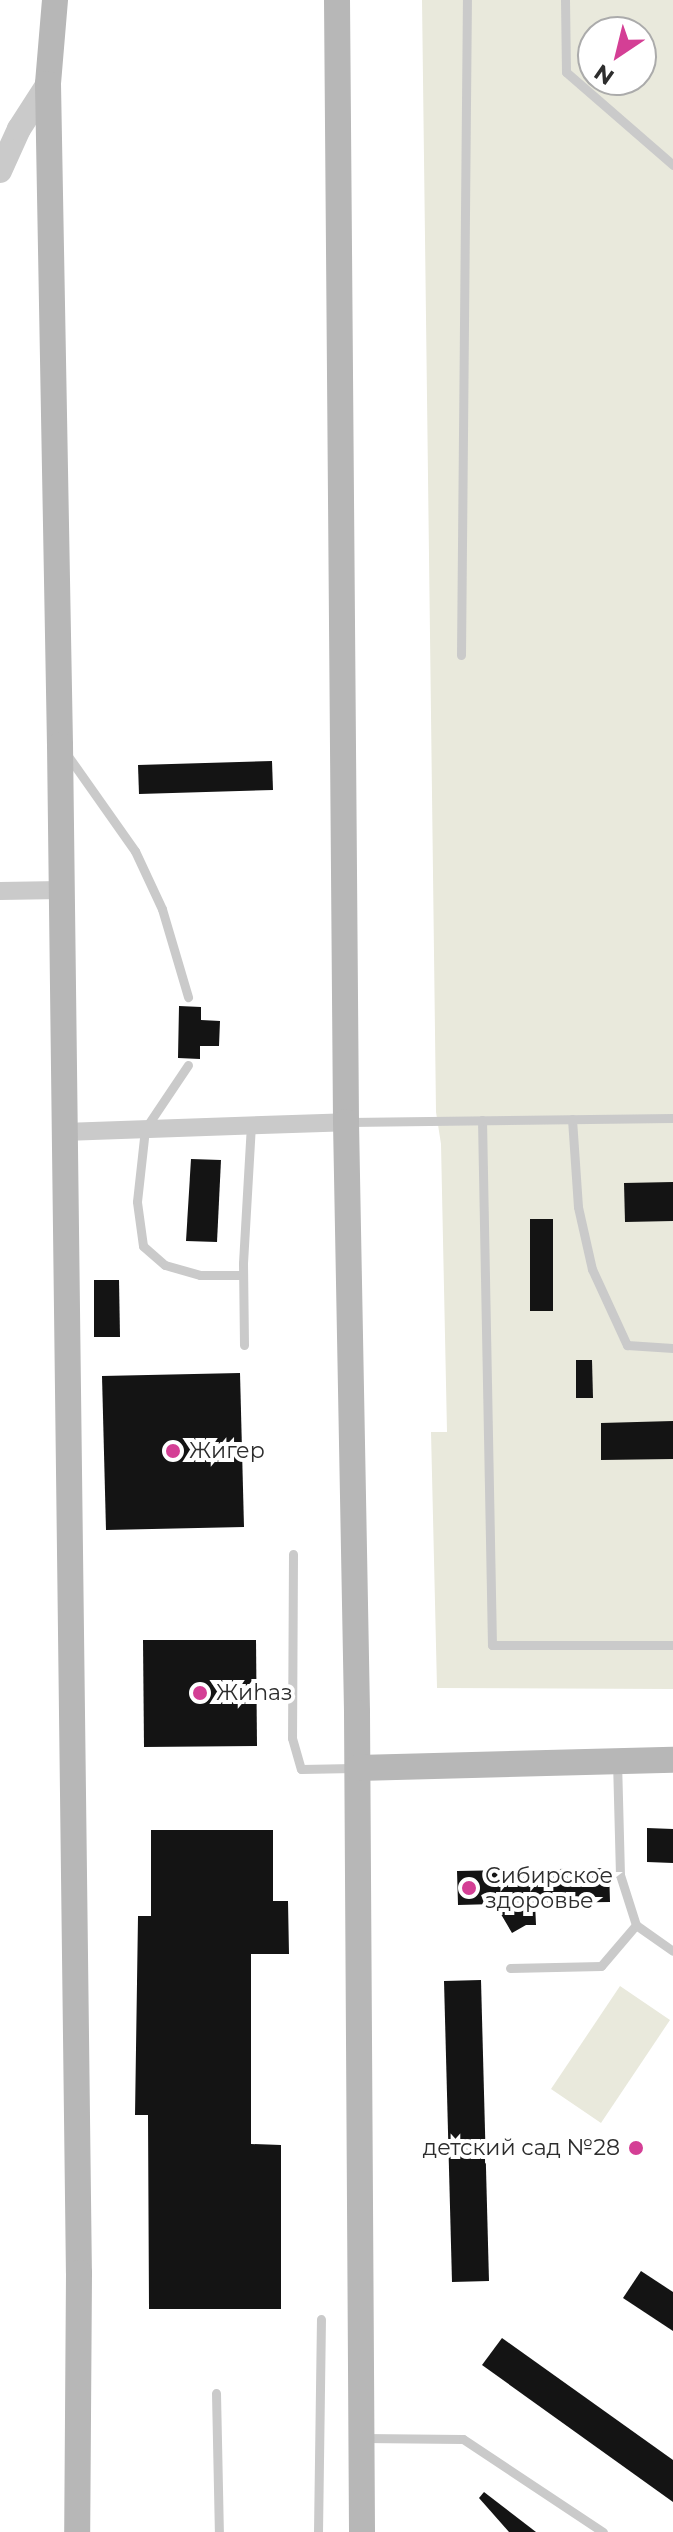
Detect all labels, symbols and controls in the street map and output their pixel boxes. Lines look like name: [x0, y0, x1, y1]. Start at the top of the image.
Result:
north arrow: [577, 16, 657, 96]
text: N: [589, 58, 619, 91]
place label: Жигер: [189, 1438, 265, 1464]
marker: Жигер: [164, 1442, 182, 1460]
place label: Жиhаз: [216, 1680, 293, 1706]
marker: Жиhаз: [191, 1684, 209, 1702]
place label: Сибирское здоровье: [485, 1862, 613, 1914]
marker: Сибирское здоровье: [460, 1879, 478, 1897]
place label: детский сад №28: [423, 2135, 620, 2161]
marker: детский сад №28: [627, 2139, 645, 2157]

